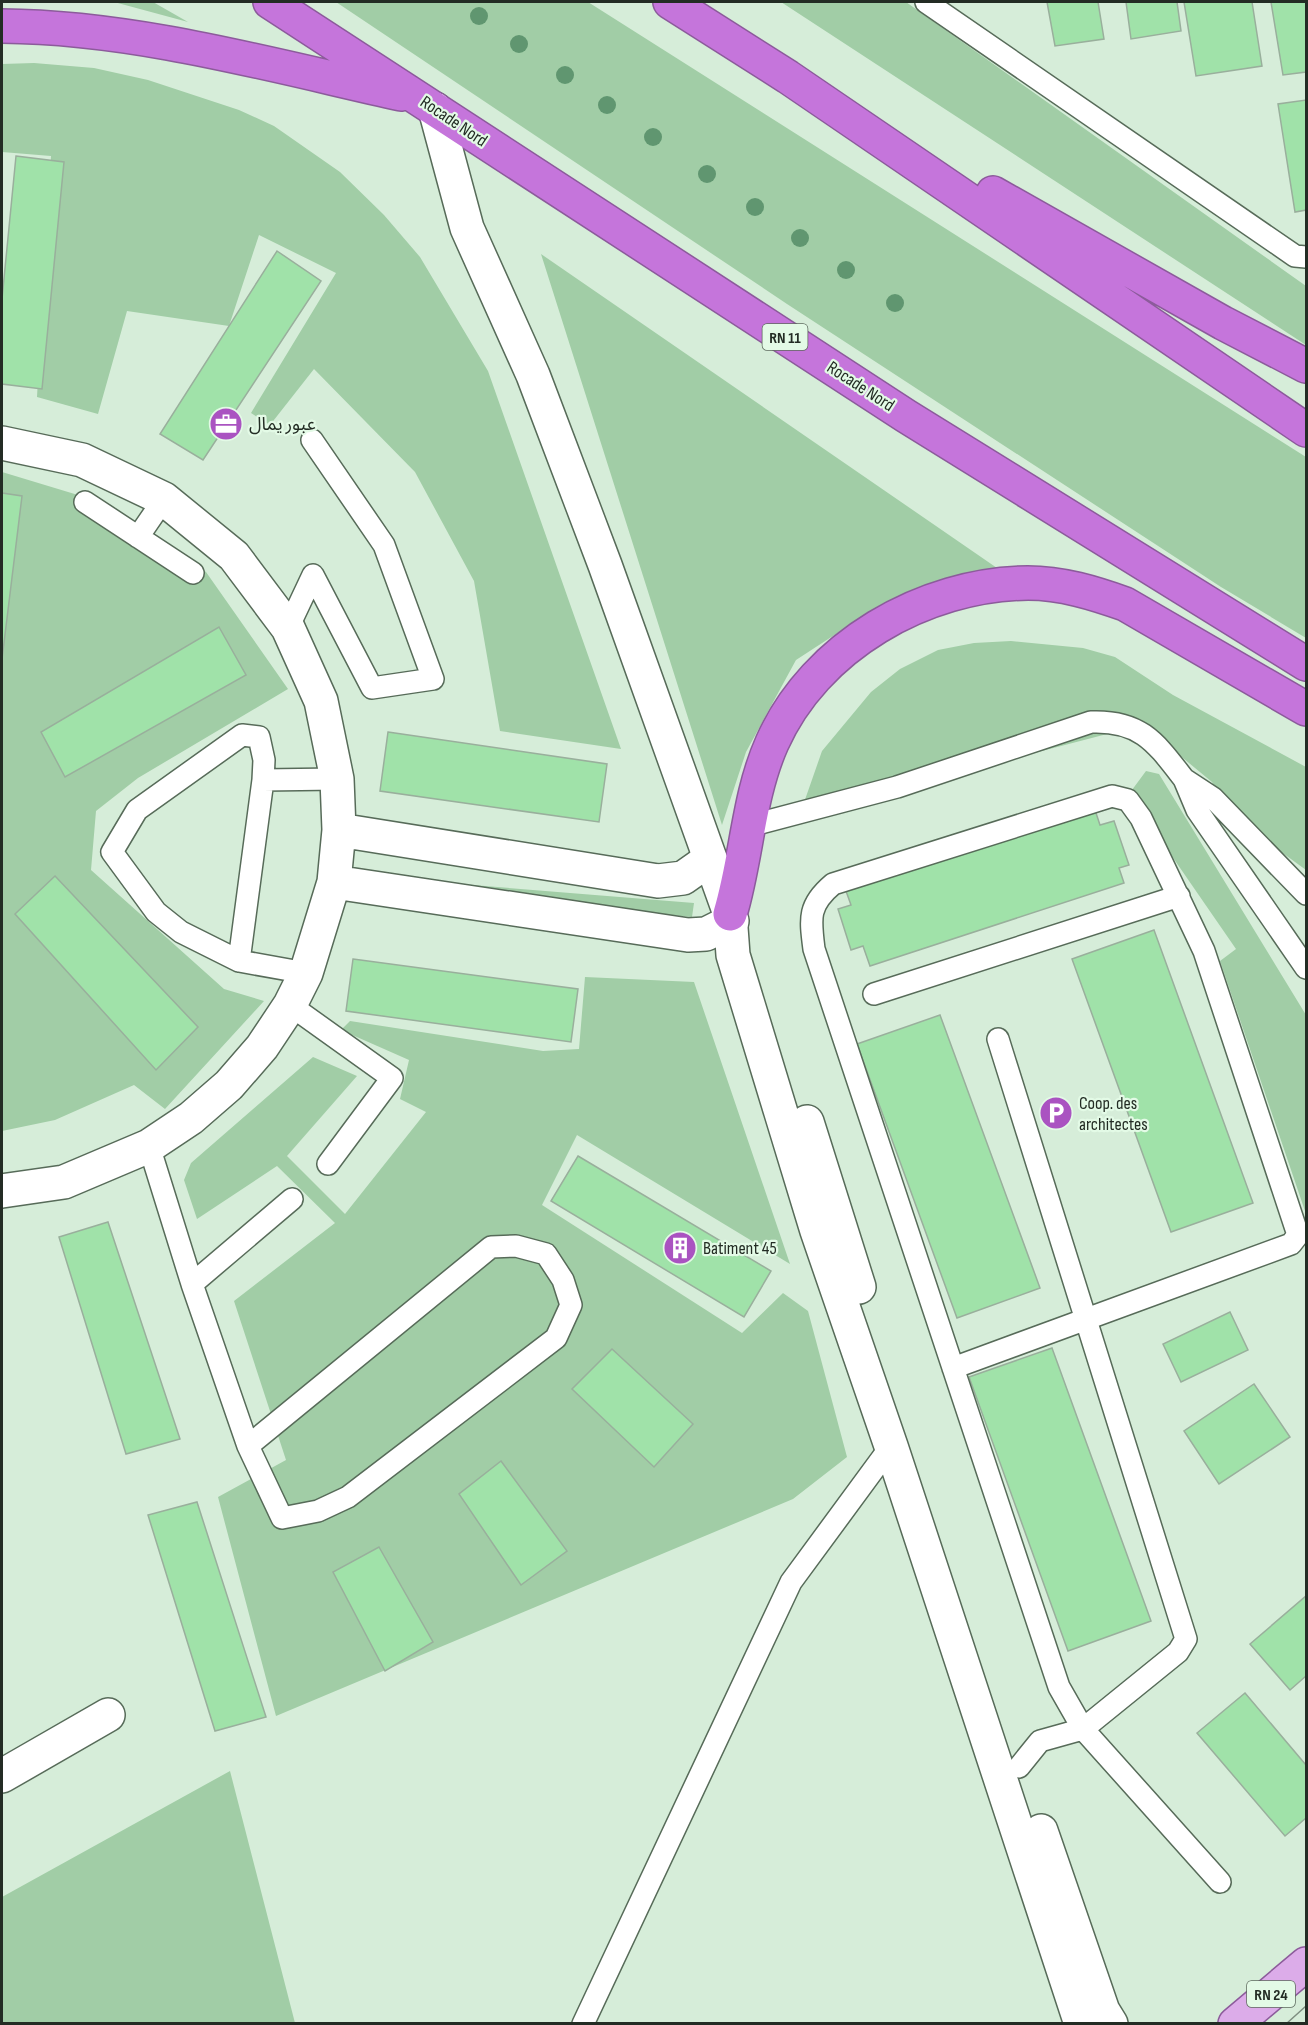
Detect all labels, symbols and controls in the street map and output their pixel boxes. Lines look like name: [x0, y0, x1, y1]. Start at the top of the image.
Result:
street label: Rocade Nord: [416, 91, 491, 151]
road number: RN 11: [762, 324, 808, 350]
street label: Rocade Nord: [823, 357, 898, 416]
office icon: عبور يمال: [208, 406, 244, 442]
place label: عبور يمال: [249, 414, 316, 435]
place label: Coop. des architectes: [1079, 1093, 1148, 1135]
parking icon: Coop. des architectes: [1038, 1095, 1074, 1131]
building icon: Batiment 45: [662, 1230, 698, 1266]
place label: Batiment 45: [703, 1238, 777, 1259]
road number: RN 24: [1247, 1981, 1295, 2007]

